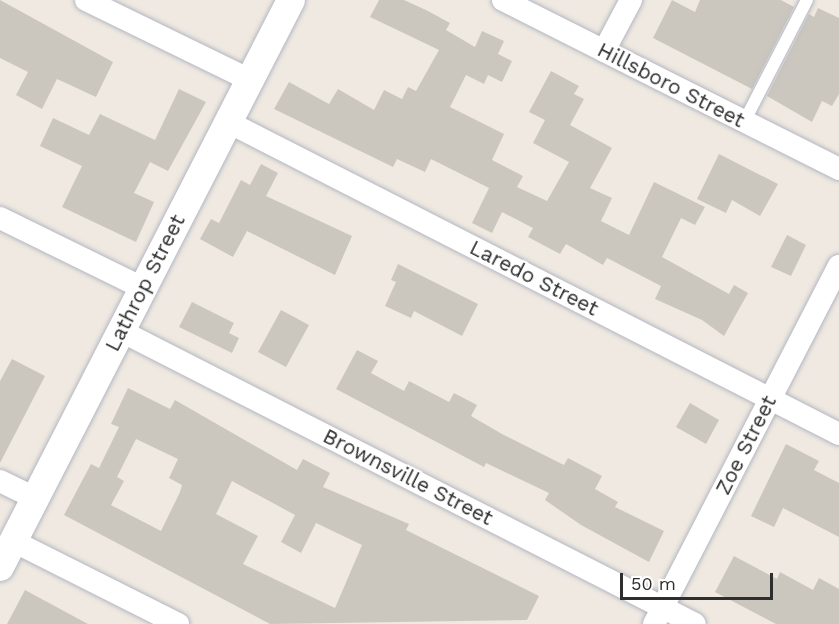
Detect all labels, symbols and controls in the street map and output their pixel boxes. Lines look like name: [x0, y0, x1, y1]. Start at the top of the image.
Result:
street label: Hillsboro Street: [593, 37, 749, 133]
street label: Lathrop Street: [100, 210, 190, 356]
street label: Laredo Street: [465, 235, 603, 321]
street label: Zoe Street: [710, 391, 782, 499]
street label: Brownsville Street: [319, 423, 497, 531]
scale bar: [623, 561, 776, 599]
text: 50 m: [631, 573, 676, 594]

